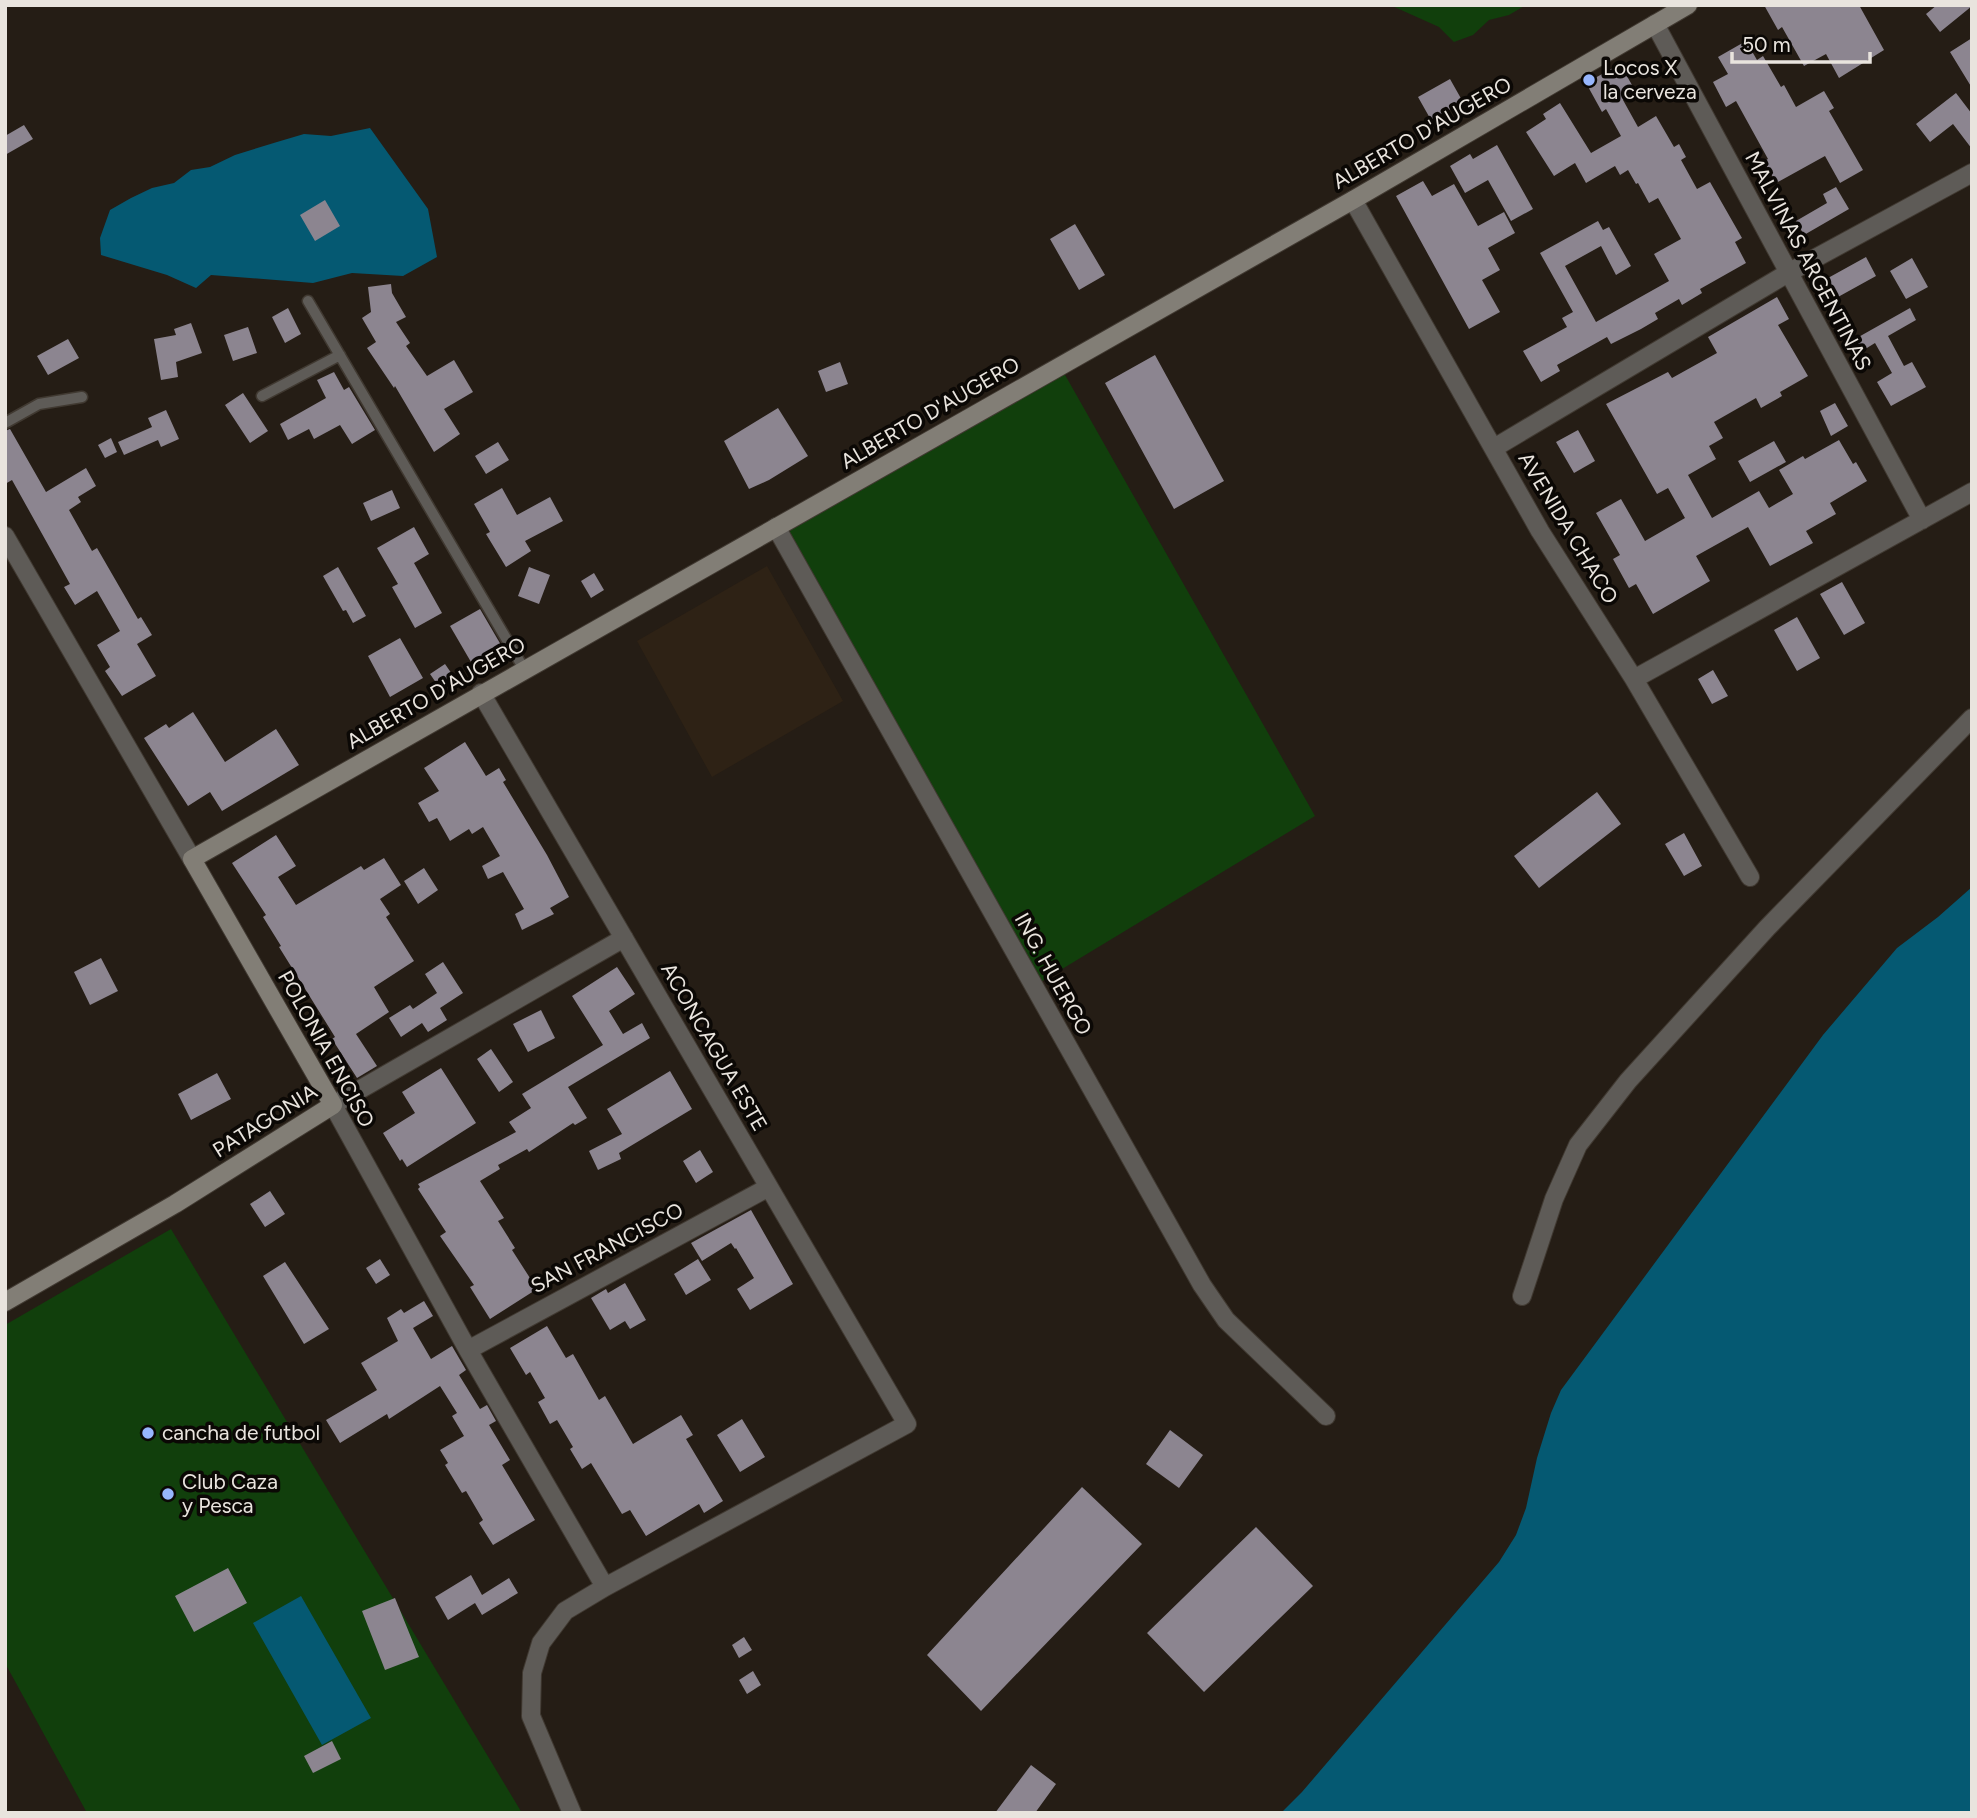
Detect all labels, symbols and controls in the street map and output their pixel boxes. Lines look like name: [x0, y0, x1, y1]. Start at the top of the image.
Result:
scale bar: [1732, 21, 1870, 65]
text: 50 m: [1742, 32, 1791, 57]
place label: Locos X la cerveza: [1603, 55, 1697, 104]
street label: ALBERTO D'AUGERO: [1328, 71, 1516, 194]
marker: Locos X la cerveza: [1581, 72, 1597, 88]
street label: MALVINAS ARGENTINAS: [1740, 147, 1877, 375]
street label: ALBERTO D'AUGERO: [836, 351, 1024, 474]
street label: AVENIDA CHACO: [1513, 448, 1623, 608]
street label: ALBERTO D'AUGERO: [342, 631, 530, 754]
street label: ING. HUERGO: [1010, 908, 1097, 1039]
street label: ACONCAGUA ESTE: [656, 958, 773, 1135]
street label: POLONIA ENCISO: [273, 966, 380, 1131]
street label: PATAGONIA: [208, 1079, 322, 1163]
street label: SAN FRANCISCO: [526, 1197, 687, 1298]
place label: cancha de futbol: [162, 1420, 320, 1445]
marker: cancha de futbol: [140, 1425, 156, 1441]
place label: Club Caza y Pesca: [182, 1469, 278, 1518]
marker: Club Caza y Pesca: [160, 1486, 176, 1502]

